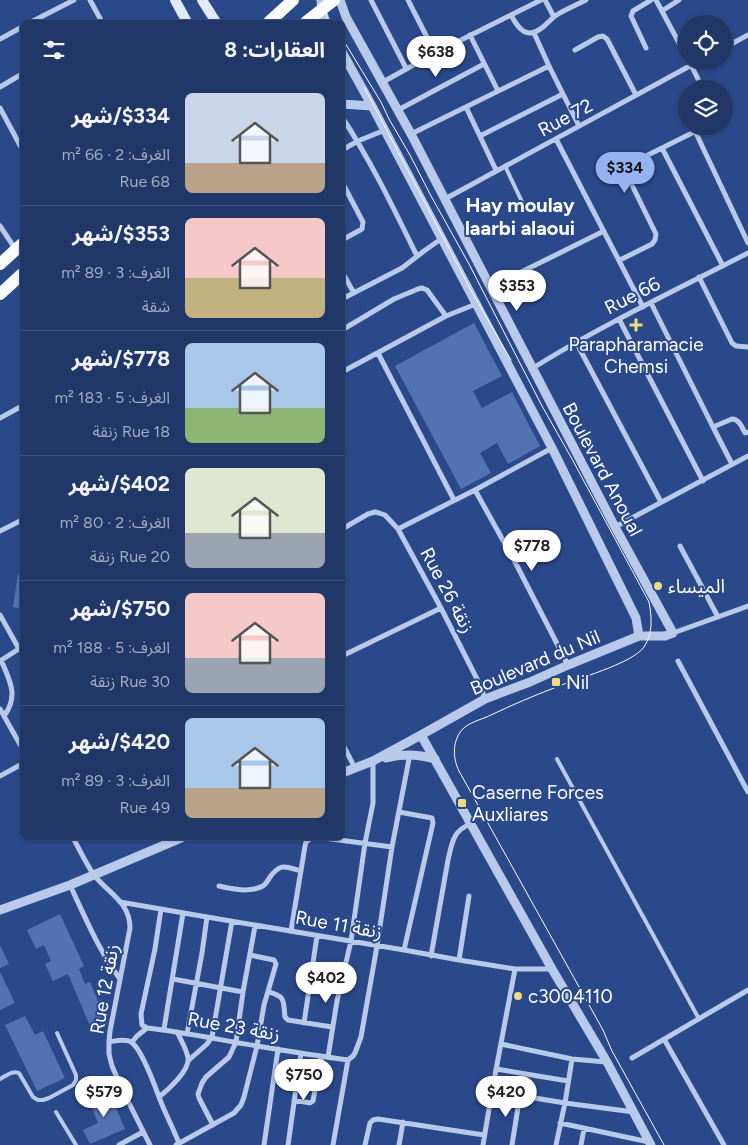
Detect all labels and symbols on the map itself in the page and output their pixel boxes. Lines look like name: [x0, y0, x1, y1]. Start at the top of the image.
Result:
pin: $638: [406, 36, 466, 78]
street label: Rue 72: [534, 94, 596, 141]
pin: $334: [595, 152, 655, 194]
district label: Hay moulay laarbi alaoui: [465, 193, 575, 240]
pin: $353: [487, 270, 547, 312]
street label: Rue 66: [601, 272, 664, 319]
marker: Parapharamacie Chemsi: [630, 319, 642, 331]
place label: Parapharamacie Chemsi: [568, 333, 704, 378]
street label: Boulevard Anoual: [558, 398, 647, 540]
pin: $778: [502, 530, 562, 572]
street label: Rue 26 زنقة: [415, 543, 480, 637]
place label: الميساء: [668, 575, 725, 598]
marker: الميساء: [652, 580, 664, 592]
street label: Boulevard du Nil: [467, 624, 603, 700]
place label: Nil: [566, 671, 589, 693]
marker: Nil: [550, 676, 562, 688]
place label: Caserne Forces Auxliares: [472, 781, 604, 826]
marker: Caserne Forces Auxliares: [456, 797, 468, 809]
street label: Rue 11 زنقة: [294, 906, 384, 943]
street label: Rue 12 زنقة: [85, 942, 124, 1036]
pin: $402: [296, 962, 356, 1004]
place label: c3004110: [528, 985, 613, 1008]
marker: c3004110: [512, 990, 524, 1002]
street label: Rue 23 زنقة: [186, 1007, 282, 1046]
pin: $750: [274, 1058, 334, 1101]
pin: $579: [74, 1076, 134, 1118]
pin: $420: [476, 1076, 536, 1118]

